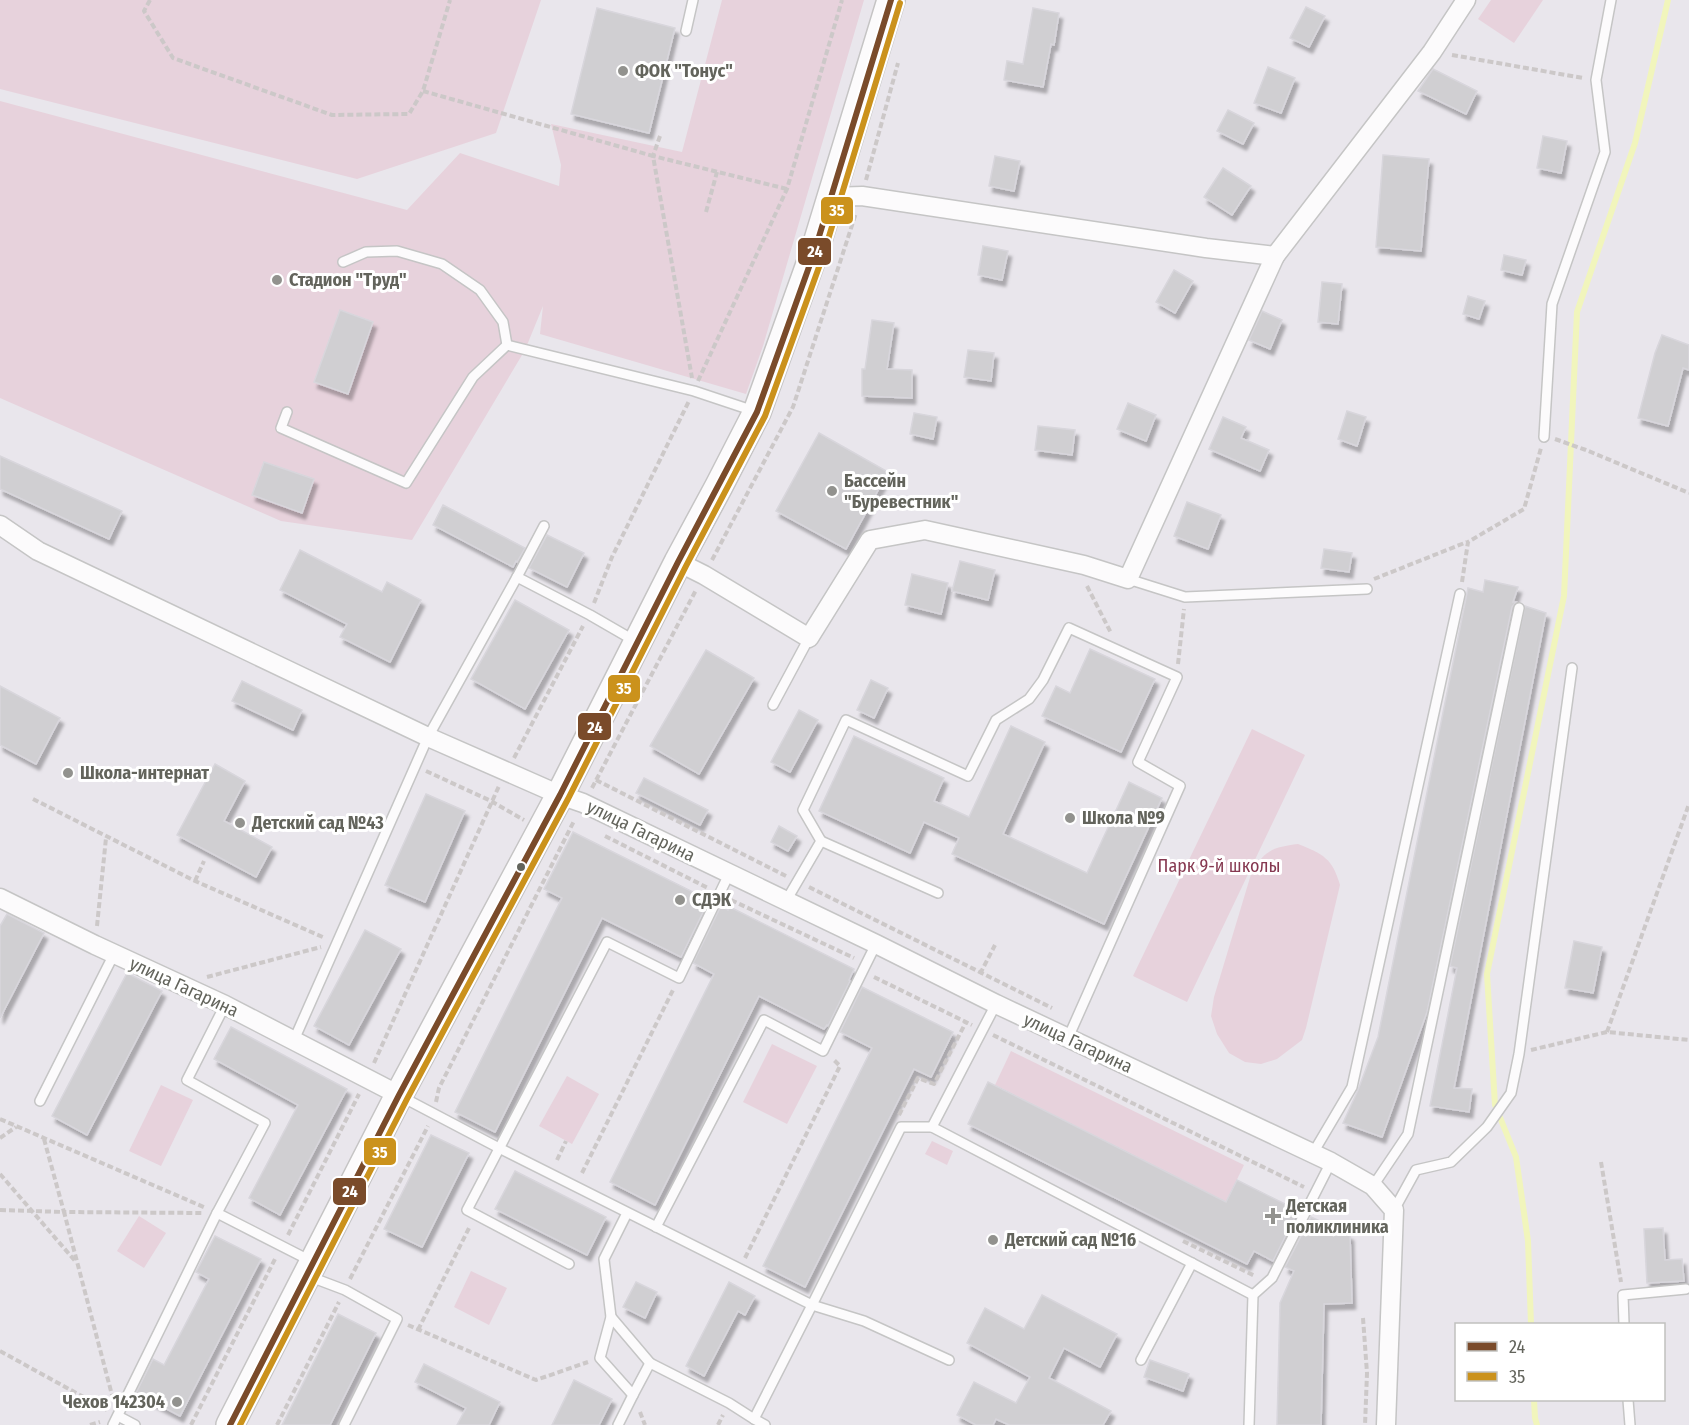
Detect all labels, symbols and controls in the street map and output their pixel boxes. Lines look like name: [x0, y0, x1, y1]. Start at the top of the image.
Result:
place label: ФОК "Тонус": [635, 60, 733, 82]
marker: ФОК "Тонус": [616, 64, 630, 78]
line badge: 35: [820, 196, 854, 225]
text: 35: [828, 201, 845, 220]
line badge: 24: [797, 237, 832, 266]
text: 24: [806, 242, 823, 261]
place label: Стадион "Труд": [289, 269, 407, 291]
marker: Стадион "Труд": [270, 273, 284, 287]
place label: Бассейн "Буревестник": [844, 470, 958, 513]
marker: Бассейн "Буревестник": [825, 484, 839, 498]
line badge: 35: [607, 674, 641, 703]
text: 35: [615, 679, 632, 698]
line badge: 24: [577, 712, 612, 741]
text: 24: [586, 718, 603, 737]
place label: Школа-интернат: [80, 762, 209, 784]
marker: Школа-интернат: [61, 766, 75, 780]
street label: улица Гагарина: [583, 795, 699, 867]
place label: Школа №9: [1082, 807, 1165, 829]
marker: Школа №9: [1063, 811, 1077, 825]
place label: Детский сад №43: [251, 812, 384, 834]
marker: Детский сад №43: [233, 816, 247, 830]
park label: Парк 9-й школы: [1158, 855, 1280, 877]
unlabelled marker: [515, 861, 527, 873]
place label: СДЭК: [692, 889, 732, 911]
marker: СДЭК: [673, 893, 687, 907]
street label: улица Гагарина: [126, 952, 242, 1022]
street label: улица Гагарина: [1020, 1008, 1136, 1078]
line badge: 35: [363, 1137, 397, 1166]
text: 35: [371, 1143, 388, 1162]
line badge: 24: [332, 1177, 367, 1206]
text: 24: [341, 1182, 358, 1201]
place label: Детская поликлиника: [1285, 1195, 1389, 1238]
marker: Детская поликлиника: [1264, 1207, 1282, 1225]
place label: Детский сад №16: [1004, 1229, 1136, 1251]
marker: Детский сад №16: [986, 1233, 1000, 1247]
legend: [1455, 1323, 1665, 1401]
text: 24: [1509, 1336, 1526, 1358]
text: 35: [1509, 1366, 1525, 1388]
place label: Чехов 142304: [63, 1391, 165, 1413]
marker: Чехов 142304: [170, 1395, 184, 1409]

